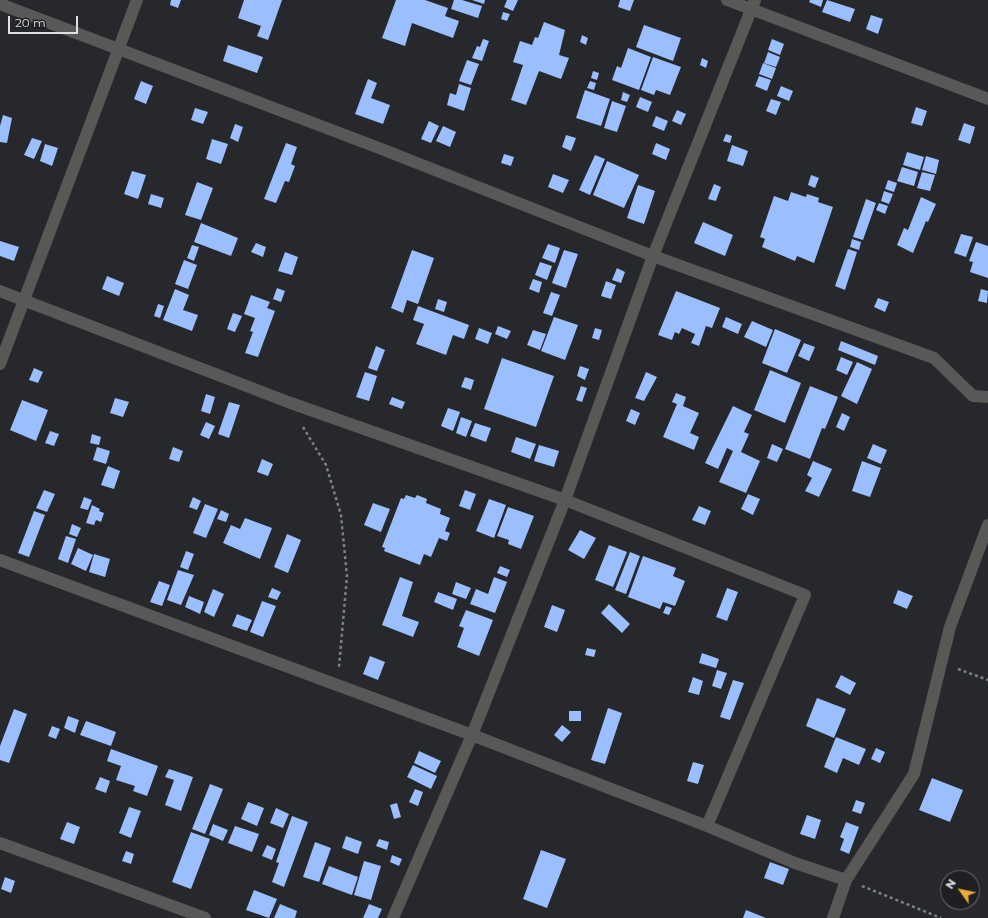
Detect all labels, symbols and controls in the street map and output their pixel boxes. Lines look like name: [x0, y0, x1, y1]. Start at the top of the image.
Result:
scale bar: [10, 8, 80, 34]
text: 20 m: [15, 15, 46, 30]
north arrow: [940, 870, 980, 910]
text: N: [942, 876, 959, 892]

